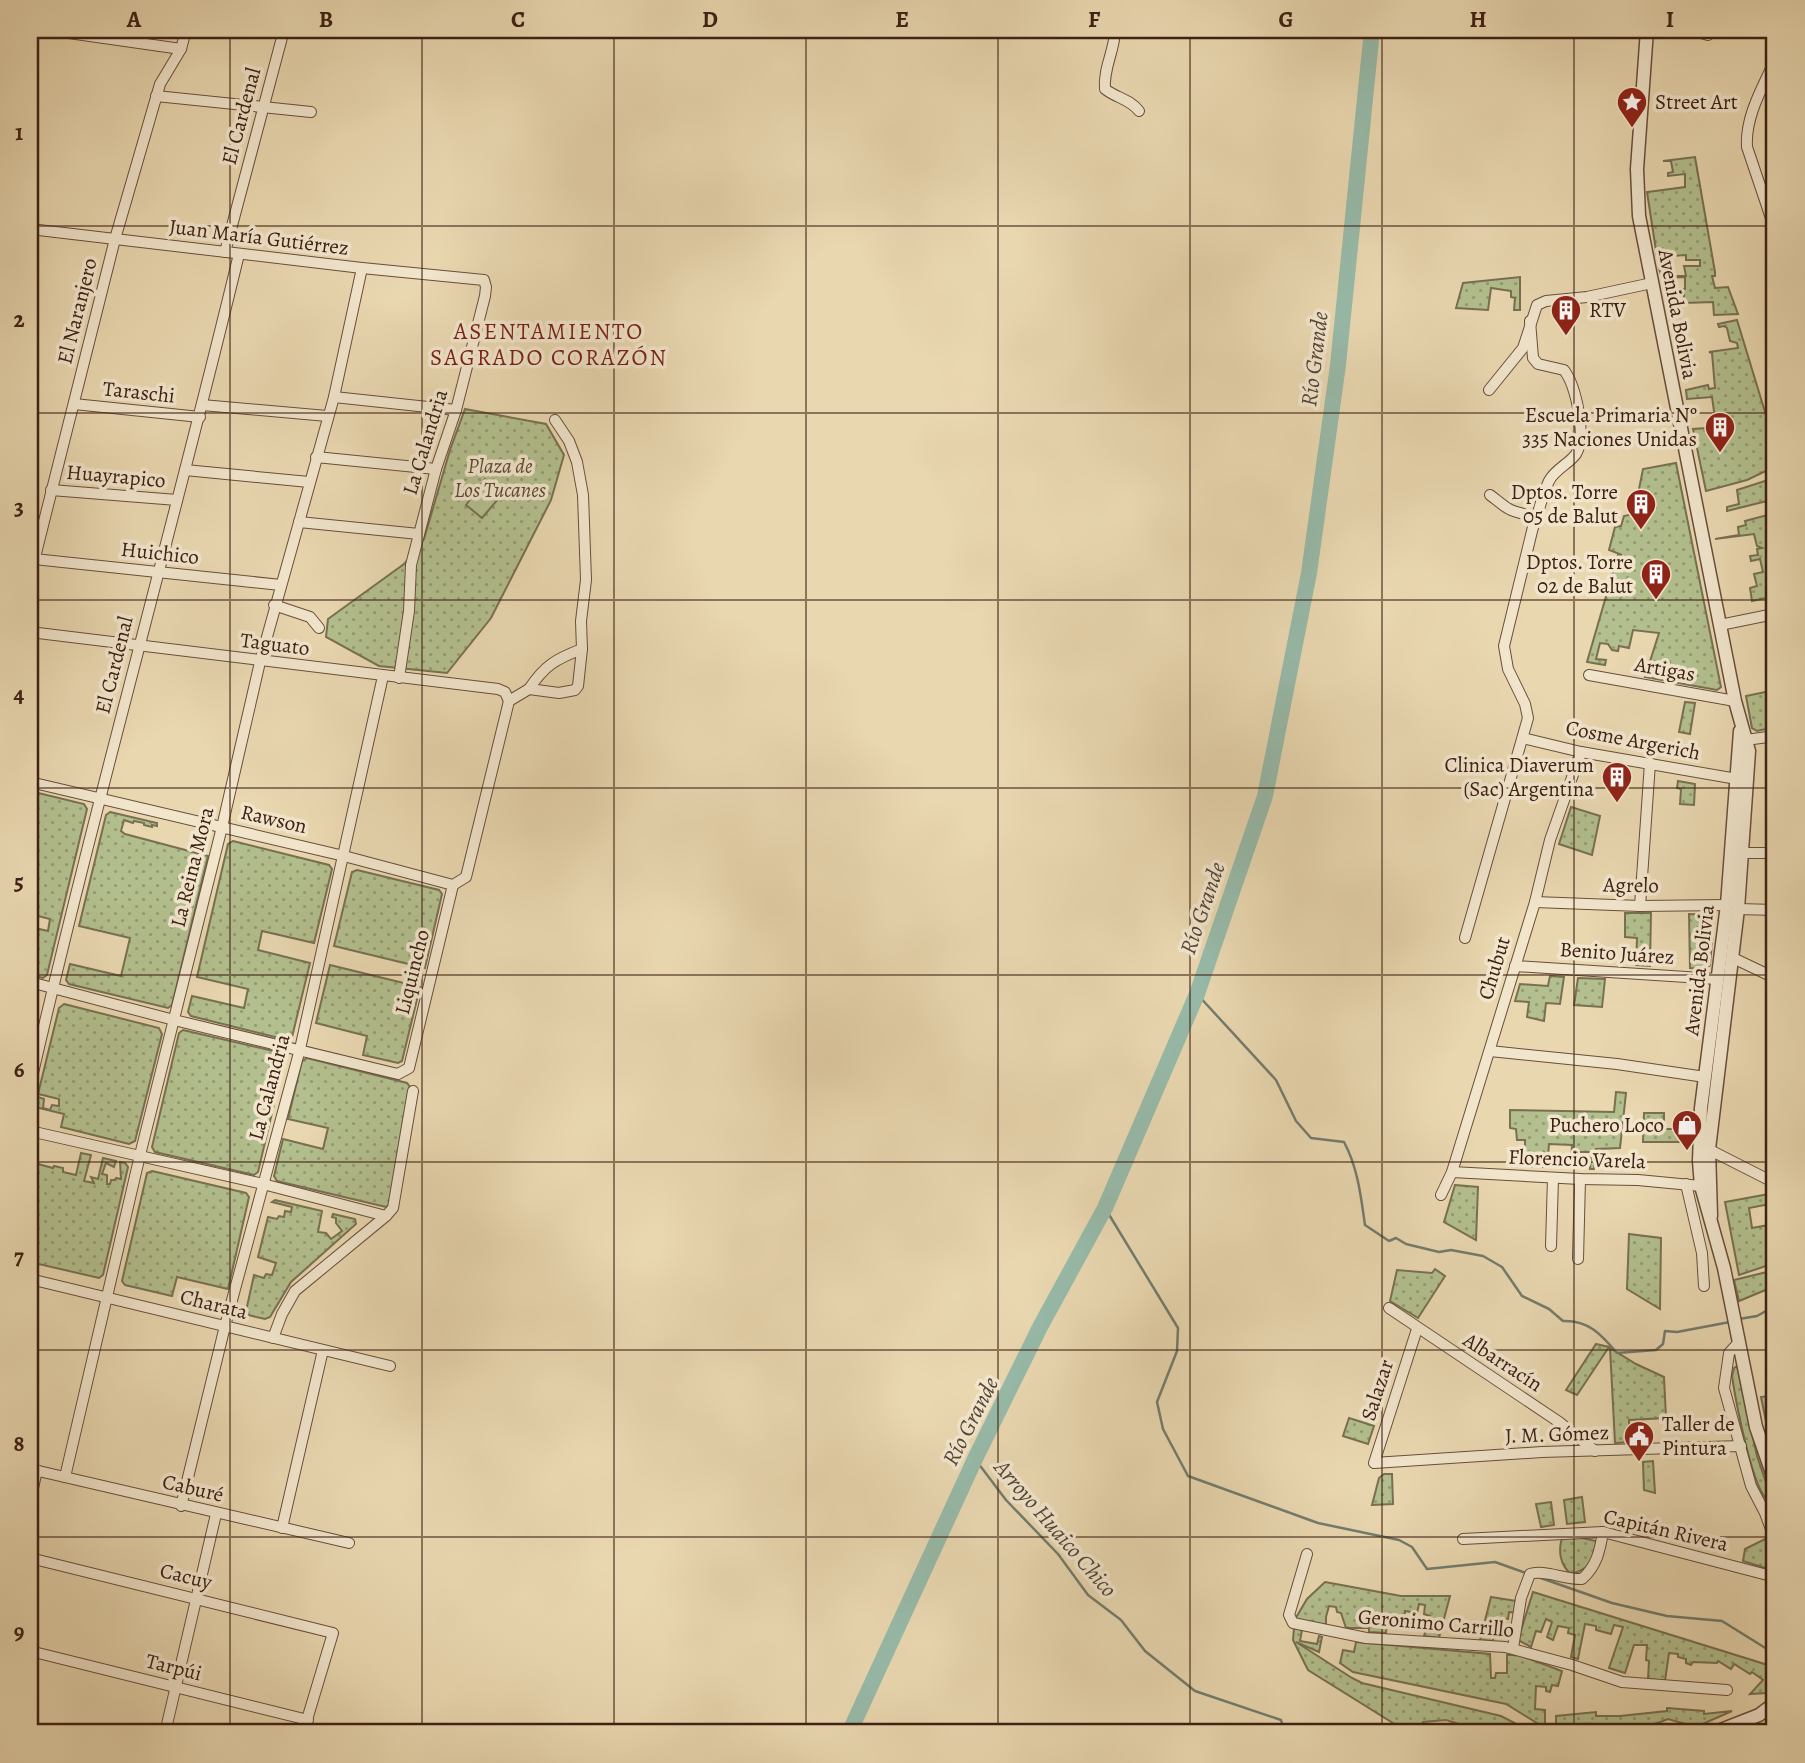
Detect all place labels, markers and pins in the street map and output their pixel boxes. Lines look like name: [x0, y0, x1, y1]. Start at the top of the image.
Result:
place icon: Street Art: [1615, 85, 1649, 129]
place label: Street Art: [1655, 88, 1738, 116]
building icon: RTV: [1549, 293, 1583, 337]
place label: RTV: [1589, 296, 1626, 324]
place label: Escuela Primaria Nº 335 Naciones Unidas: [1522, 401, 1697, 453]
building icon: Escuela Primaria Nº 335 Naciones Unidas: [1703, 410, 1737, 454]
place label: Dptos. Torre 05 de Balut: [1511, 478, 1618, 530]
building icon: Dptos. Torre 05 de Balut: [1624, 487, 1658, 531]
place label: Dptos. Torre 02 de Balut: [1526, 548, 1633, 600]
building icon: Dptos. Torre 02 de Balut: [1639, 557, 1673, 601]
place label: Clinica Diaverum (Sac) Argentina: [1444, 751, 1594, 803]
building icon: Clinica Diaverum (Sac) Argentina: [1600, 760, 1634, 804]
shop icon: Puchero Loco: [1670, 1108, 1704, 1152]
place label: Puchero Loco: [1549, 1111, 1664, 1139]
place label: Taller de Pintura: [1662, 1410, 1735, 1462]
public building icon: Taller de Pintura: [1622, 1419, 1656, 1463]

